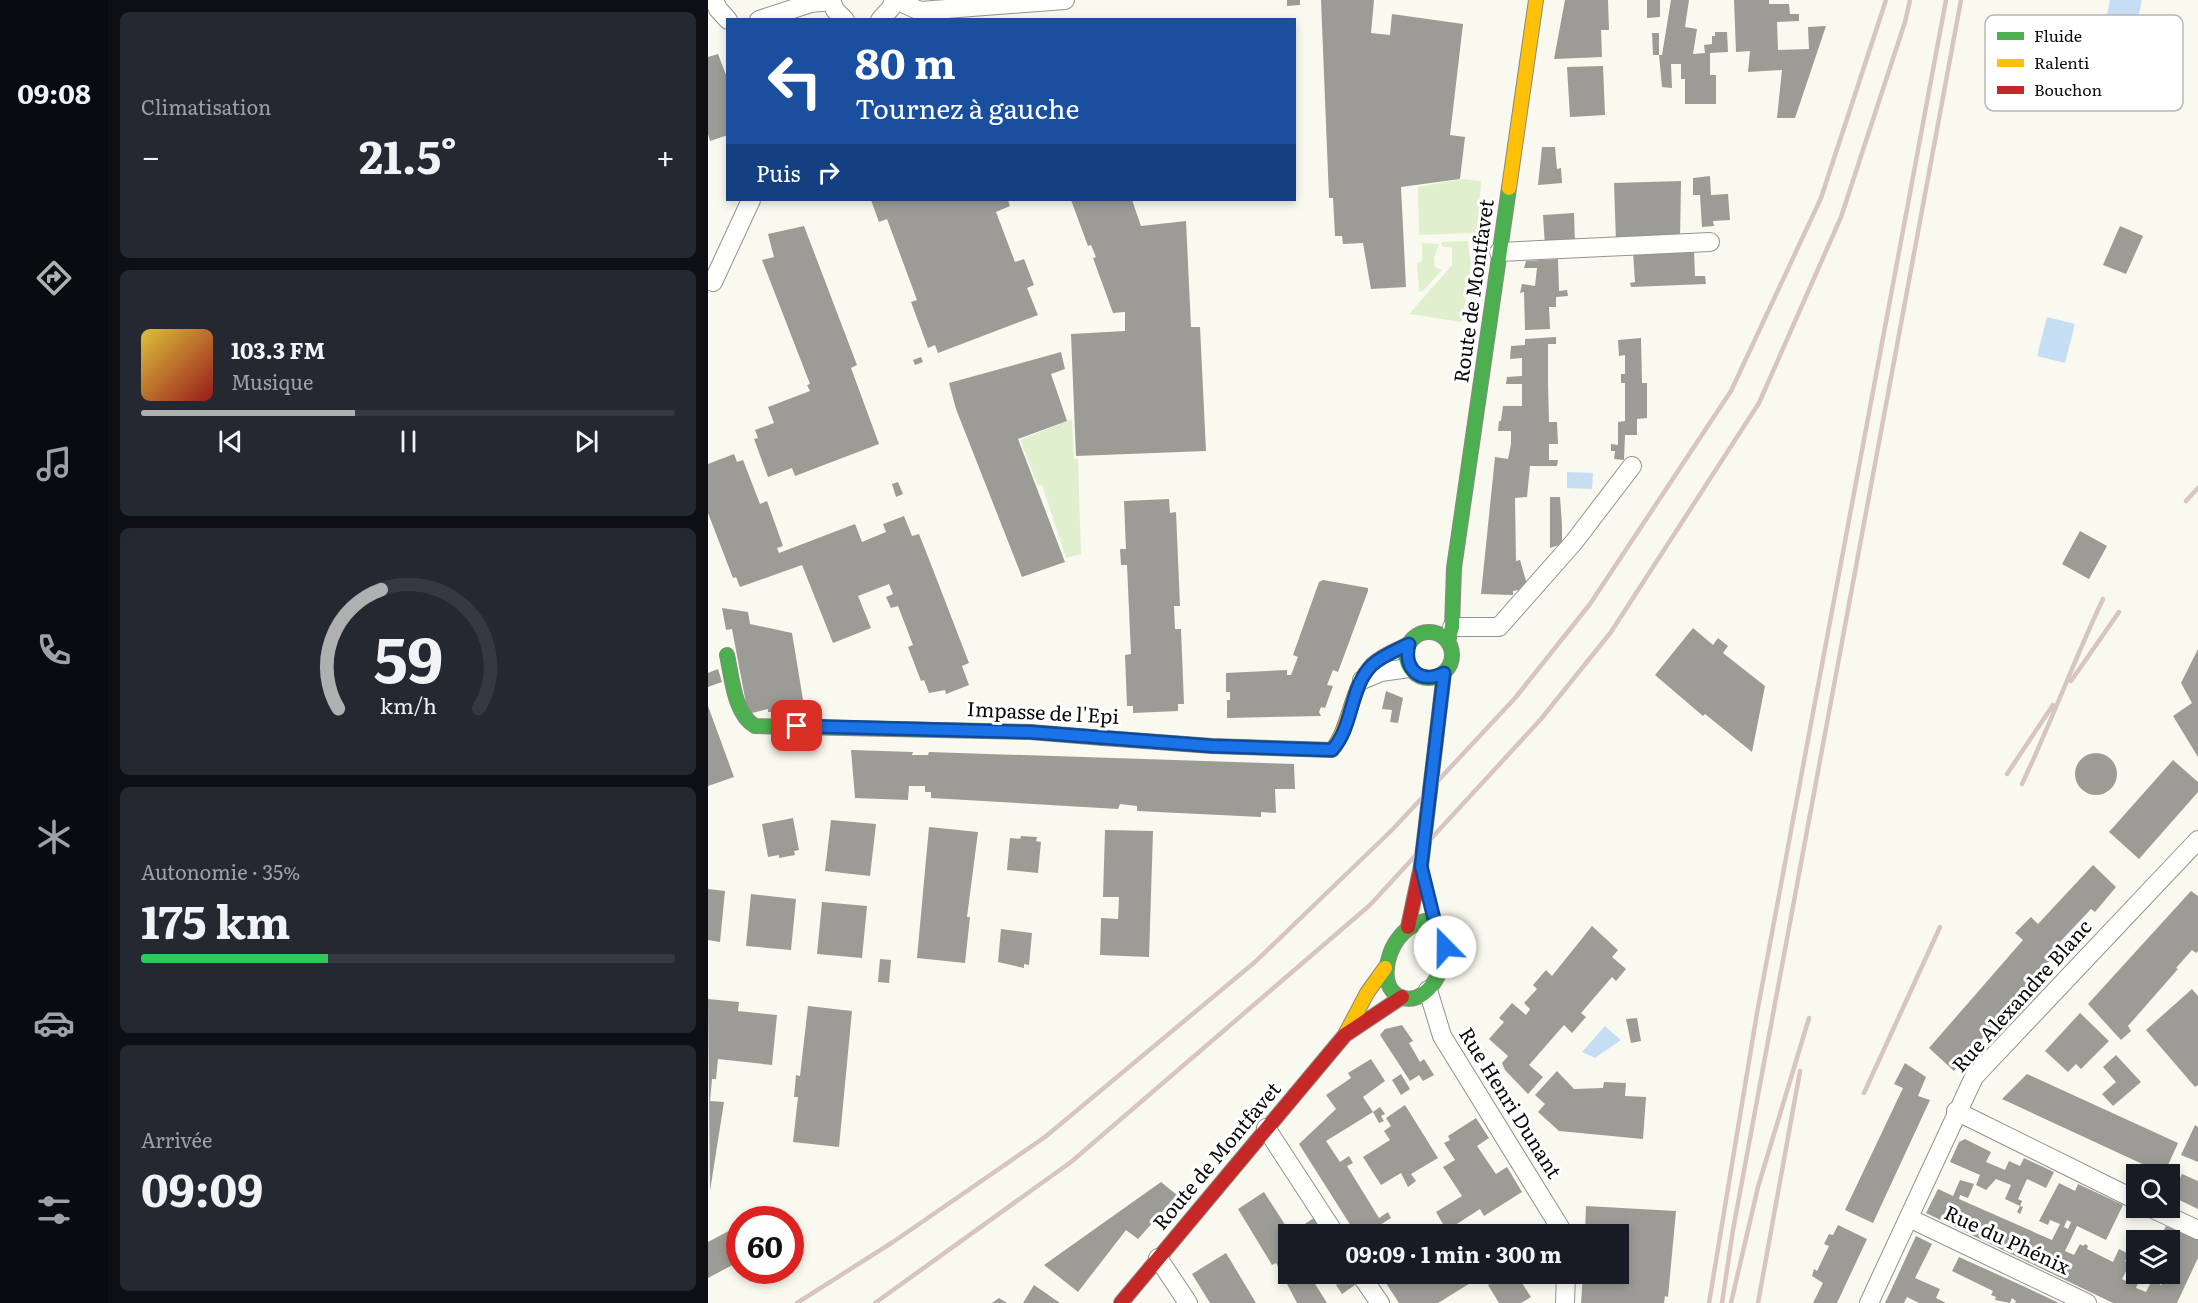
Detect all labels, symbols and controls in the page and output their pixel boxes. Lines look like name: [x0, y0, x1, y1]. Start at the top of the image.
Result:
legend: [1985, 15, 2183, 111]
text: Fluide: [2034, 23, 2082, 47]
text: 80 m: [855, 30, 956, 92]
icon: left: [756, 42, 834, 120]
text: Ralenti: [2034, 50, 2089, 74]
text: 09:08: [17, 72, 91, 112]
text: Bouchon: [2034, 77, 2103, 101]
text: Tournez à gauche: [855, 87, 1079, 127]
text: Climatisation: [141, 91, 271, 121]
text: 21.5°: [359, 121, 457, 188]
text: −: [141, 130, 160, 179]
text: +: [656, 130, 675, 179]
text: Puis: [756, 156, 800, 189]
icon: right: [812, 156, 845, 189]
street label: Route de Montfavet: [1444, 197, 1500, 385]
icon: directions: [33, 257, 75, 299]
text: 103.3 FM: [231, 333, 325, 366]
text: Musique: [231, 366, 313, 396]
icon: previous: [214, 425, 247, 458]
icon: pause: [392, 425, 425, 458]
icon: next: [570, 425, 603, 458]
icon: music: [33, 443, 75, 485]
text: 59: [373, 610, 443, 702]
icon: phone: [33, 629, 75, 671]
text: km/h: [379, 689, 437, 721]
street label: Impasse de l'Epi: [966, 692, 1120, 730]
pin: [771, 700, 822, 751]
icon: arrive: [780, 709, 813, 742]
icon: climate: [33, 816, 75, 858]
text: Autonomie · 35%: [141, 856, 300, 886]
text: 175 km: [141, 886, 290, 953]
street label: Rue Alexandre Blanc: [1944, 912, 2097, 1078]
position arrow: [1413, 915, 1477, 979]
icon: car: [33, 1002, 75, 1044]
street label: Rue Henri Dunant: [1453, 1021, 1570, 1183]
street label: Route de Montfavet: [1144, 1074, 1287, 1235]
text: Arrivée: [141, 1124, 212, 1154]
text: 09:09: [141, 1154, 263, 1221]
map controls: [2126, 1164, 2180, 1284]
button: search: [2126, 1164, 2180, 1218]
icon: filters: [33, 1189, 75, 1231]
street label: Rue du Phénix: [1940, 1196, 2076, 1281]
speed limit sign: 60: [726, 1206, 804, 1284]
button: layers: [2126, 1230, 2180, 1284]
text: 09:09 · 1 min · 300 m: [1345, 1237, 1562, 1270]

